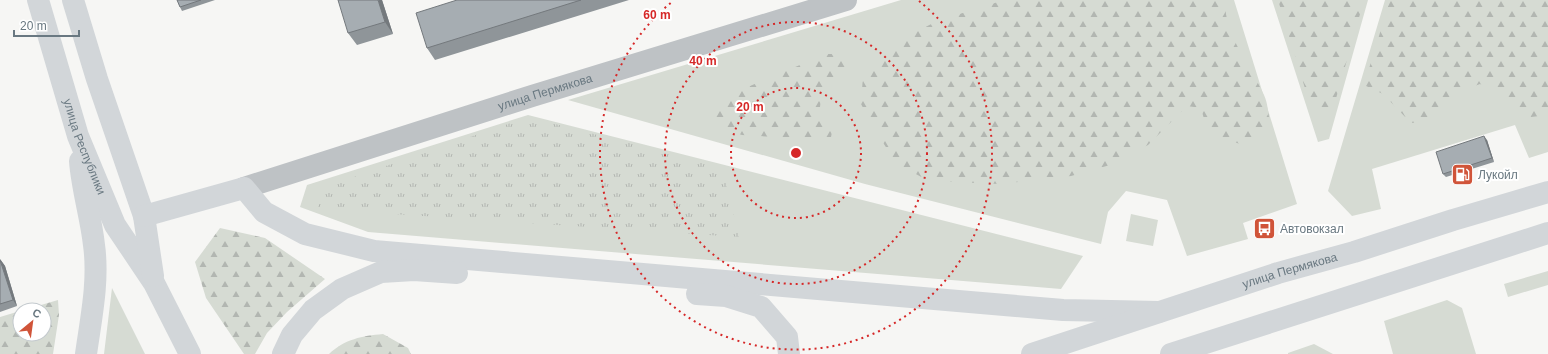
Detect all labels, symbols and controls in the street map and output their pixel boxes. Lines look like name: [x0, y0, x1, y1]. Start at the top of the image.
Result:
text: 60 m: [643, 8, 671, 22]
scale bar: [14, 12, 79, 38]
text: 20 m: [20, 19, 47, 33]
text: 40 m: [689, 54, 717, 68]
street label: улица Пермякова: [496, 71, 594, 113]
street label: улица Республики: [60, 97, 109, 197]
text: 20 m: [736, 100, 764, 114]
centre of rings: [789, 146, 803, 160]
fuel station icon: Лукойл: [1450, 162, 1476, 188]
place label: Лукойл: [1478, 168, 1518, 182]
bus stop icon: Автовокзал: [1252, 216, 1278, 242]
place label: Автовокзал: [1280, 222, 1344, 236]
street label: улица Пермякова: [1241, 250, 1339, 291]
north arrow: [12, 302, 52, 342]
text: С: [30, 306, 43, 320]

